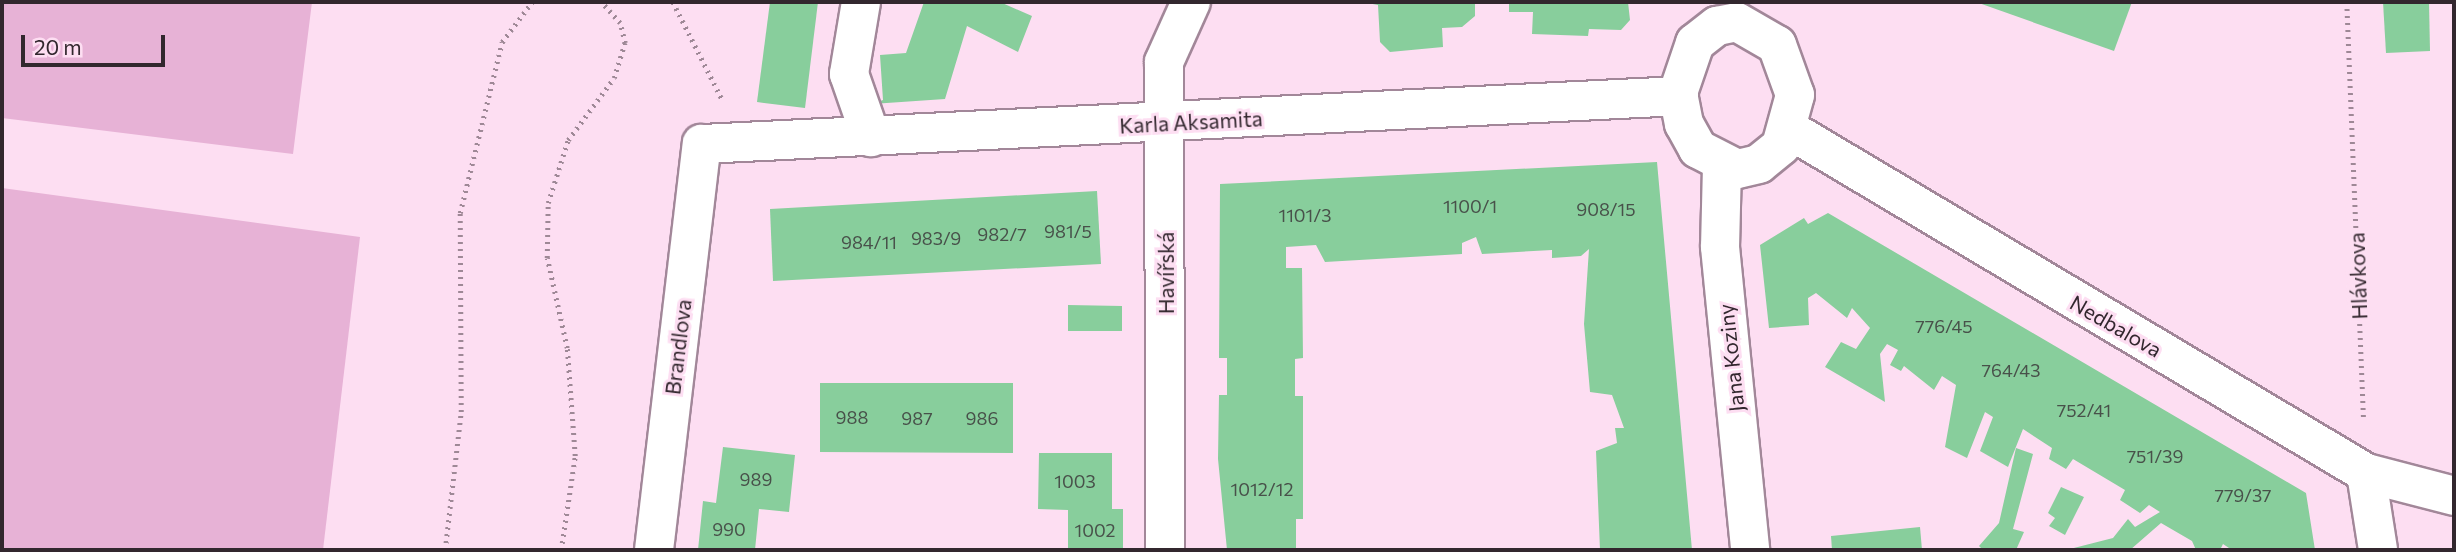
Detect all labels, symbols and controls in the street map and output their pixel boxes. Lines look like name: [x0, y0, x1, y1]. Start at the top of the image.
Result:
scale bar: [24, 21, 168, 65]
text: 20 m: [34, 34, 82, 59]
street label: Karla Aksamita: [1119, 106, 1263, 138]
house number: 1100/1: [1443, 195, 1497, 217]
house number: 908/15: [1576, 198, 1636, 220]
house number: 1101/3: [1278, 204, 1332, 226]
house number: 981/5: [1044, 220, 1092, 242]
house number: 982/7: [977, 223, 1027, 245]
house number: 983/9: [911, 227, 961, 249]
house number: 984/11: [841, 231, 897, 253]
street label: Havířská: [1153, 232, 1179, 314]
street label: Hlávkova: [2344, 232, 2372, 320]
street label: Nedbalova: [2066, 290, 2166, 362]
street label: Brandlova: [660, 298, 696, 396]
street label: Jana Koziny: [1713, 303, 1749, 413]
house number: 776/45: [1915, 315, 1973, 337]
house number: 764/43: [1982, 359, 2040, 381]
house number: 752/41: [2057, 399, 2111, 421]
house number: 988: [836, 406, 868, 428]
house number: 987: [901, 407, 933, 429]
house number: 986: [966, 407, 998, 429]
house number: 751/39: [2127, 445, 2183, 467]
house number: 989: [740, 468, 772, 490]
house number: 1003: [1054, 470, 1096, 492]
house number: 1012/12: [1231, 478, 1293, 500]
house number: 779/37: [2214, 484, 2272, 506]
house number: 990: [712, 518, 746, 540]
house number: 1002: [1074, 519, 1116, 541]

